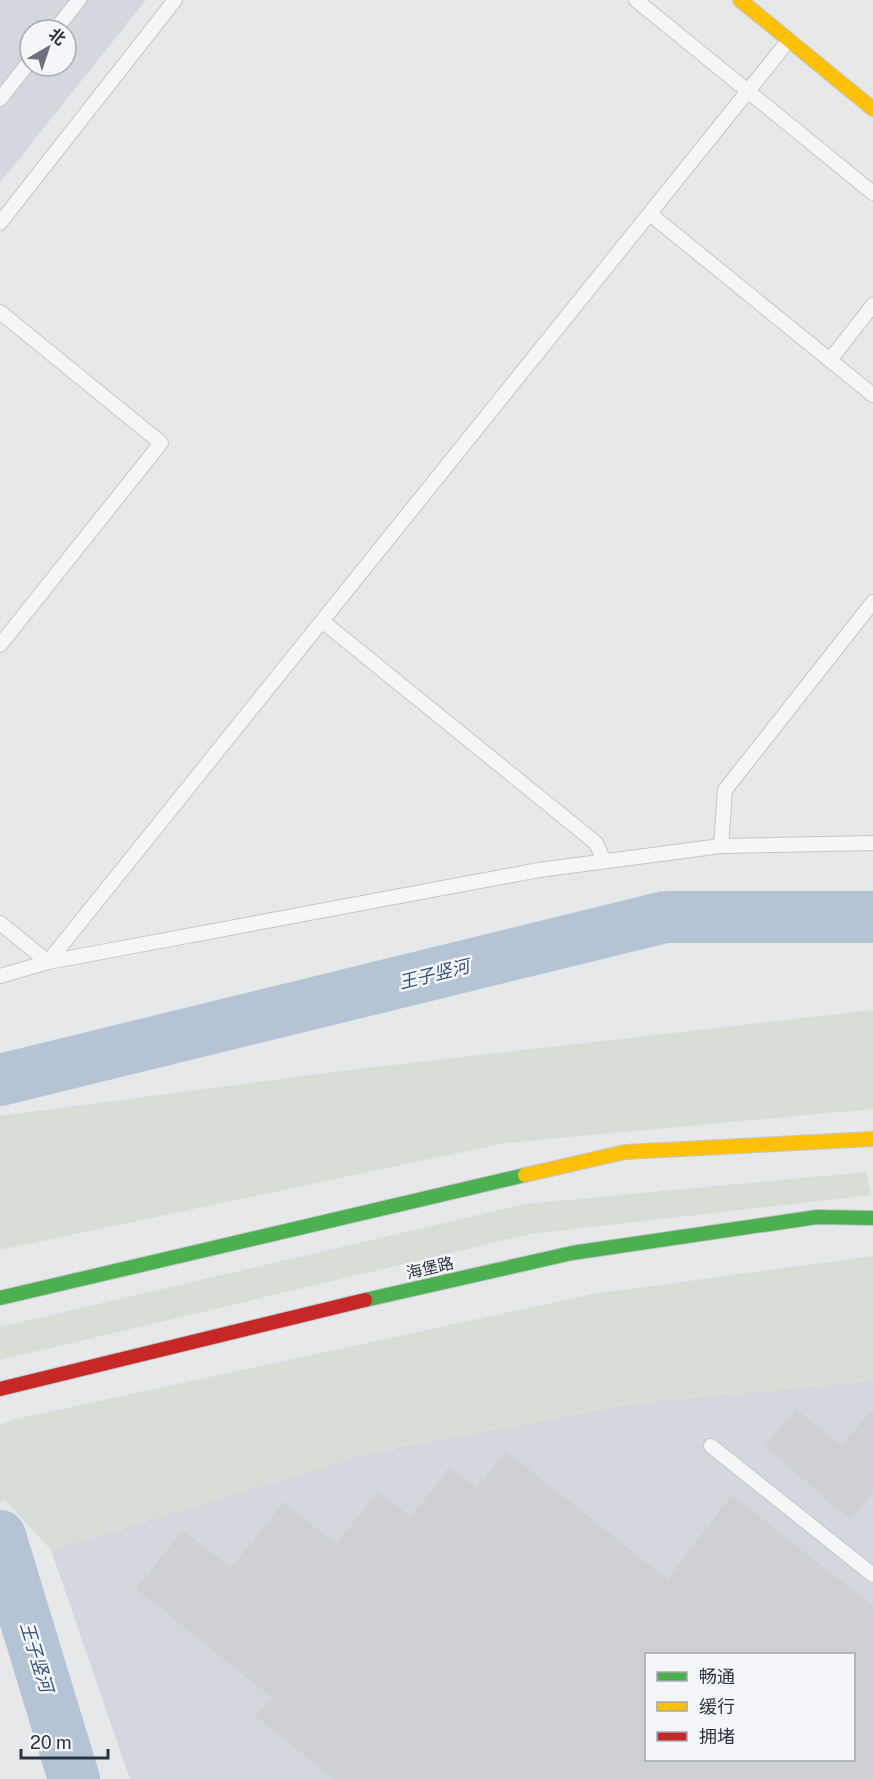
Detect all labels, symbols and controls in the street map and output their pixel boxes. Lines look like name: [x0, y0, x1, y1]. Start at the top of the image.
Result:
north arrow: [18, 18, 78, 78]
text: 北: [45, 24, 69, 49]
water label: 王子竖河: [397, 954, 474, 993]
street label: 海堡路: [404, 1253, 456, 1283]
water label: 王子竖河: [16, 1620, 58, 1697]
legend: [645, 1653, 855, 1761]
text: 畅通: [699, 1666, 735, 1687]
text: 缓行: [699, 1696, 735, 1717]
scale bar: [21, 1722, 108, 1760]
text: 拥堵: [699, 1726, 735, 1747]
text: 20 m: [30, 1732, 72, 1753]

